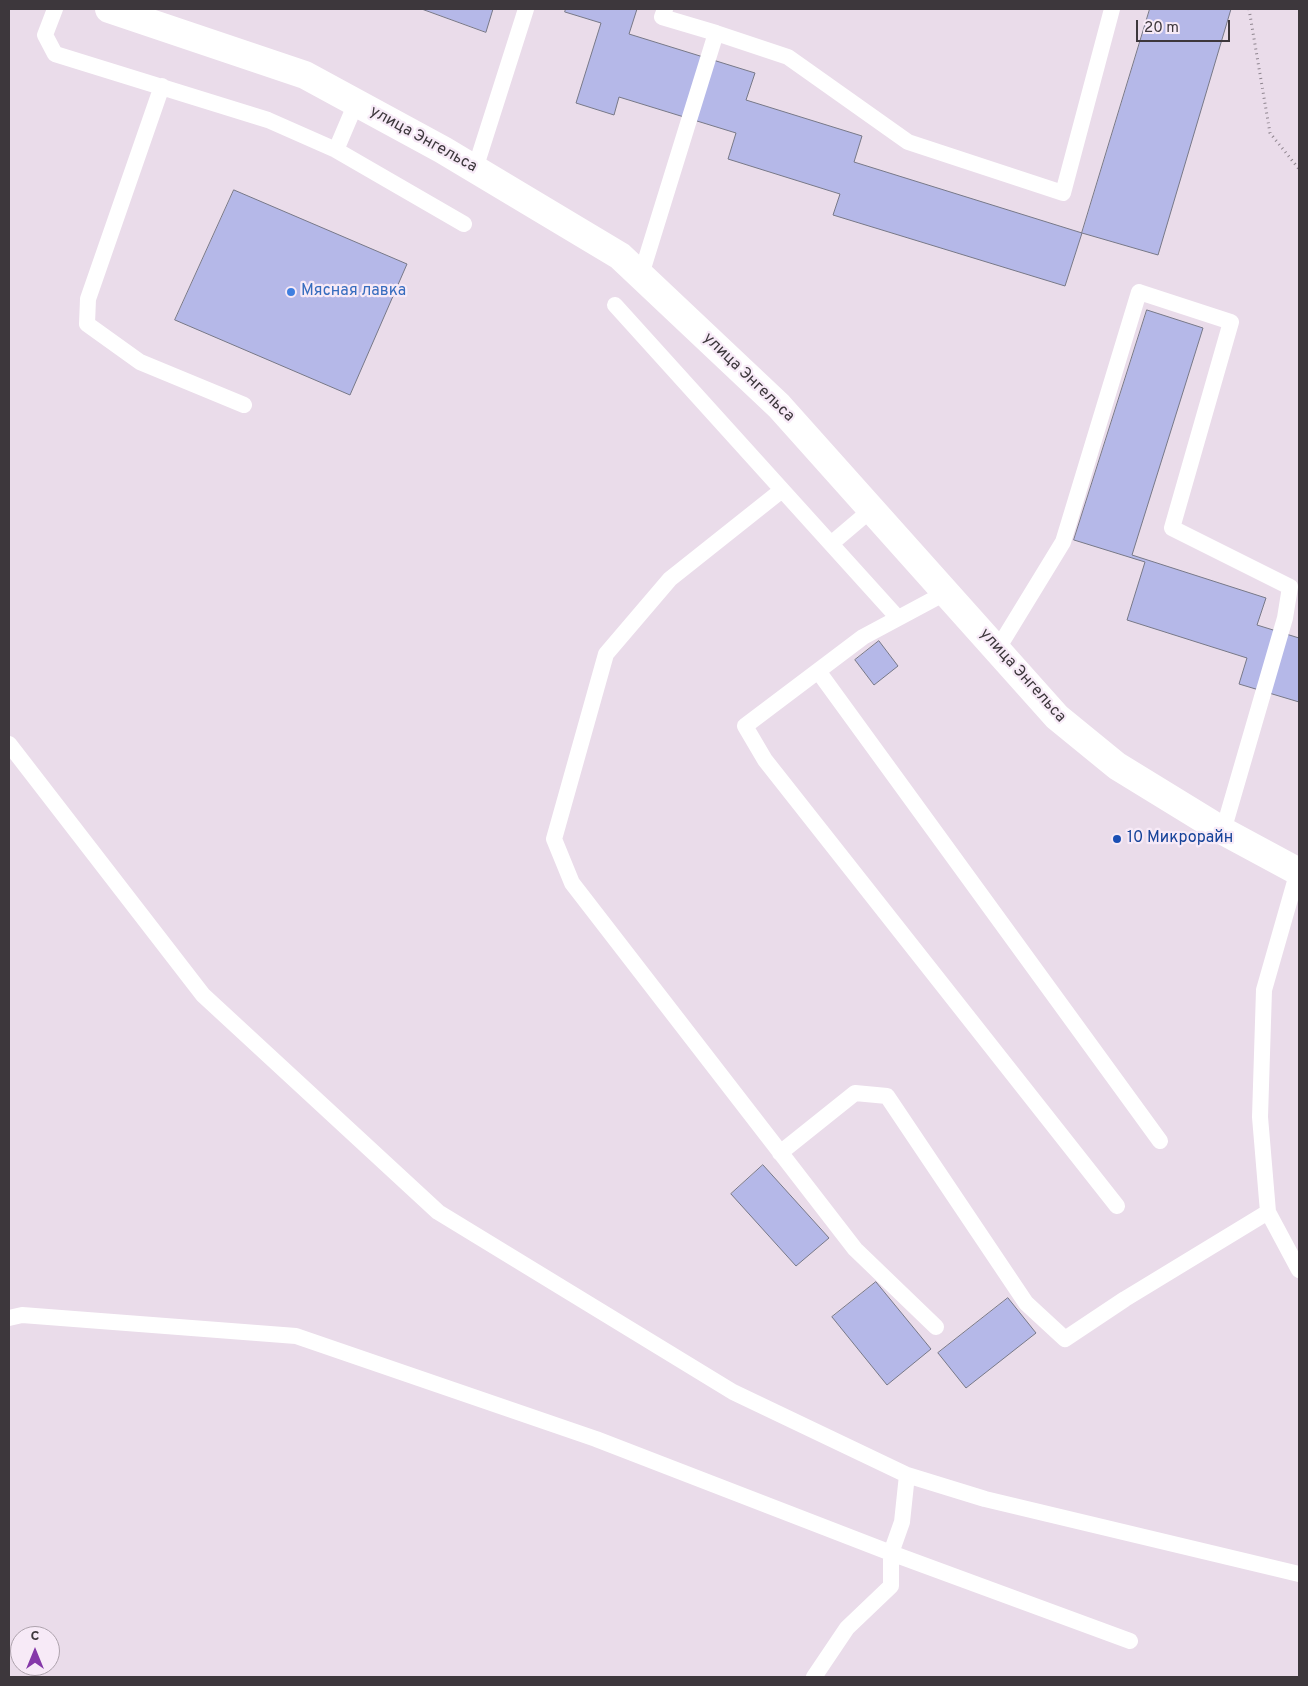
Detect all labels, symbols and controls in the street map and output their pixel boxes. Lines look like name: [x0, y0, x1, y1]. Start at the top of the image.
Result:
scale bar: [1138, 10, 1232, 42]
text: 20 m: [1144, 19, 1179, 38]
street label: улица Энгельса: [366, 103, 480, 177]
place label: Мясная лавка: [301, 282, 406, 302]
marker: Мясная лавка: [285, 286, 297, 298]
street label: улица Энгельса: [698, 329, 798, 427]
street label: улица Энгельса: [975, 625, 1069, 727]
place label: 10 Микрорайн: [1127, 829, 1233, 849]
marker: 10 Микрорайн: [1111, 833, 1123, 845]
north arrow: [10, 1626, 60, 1676]
text: С: [31, 1628, 39, 1645]

